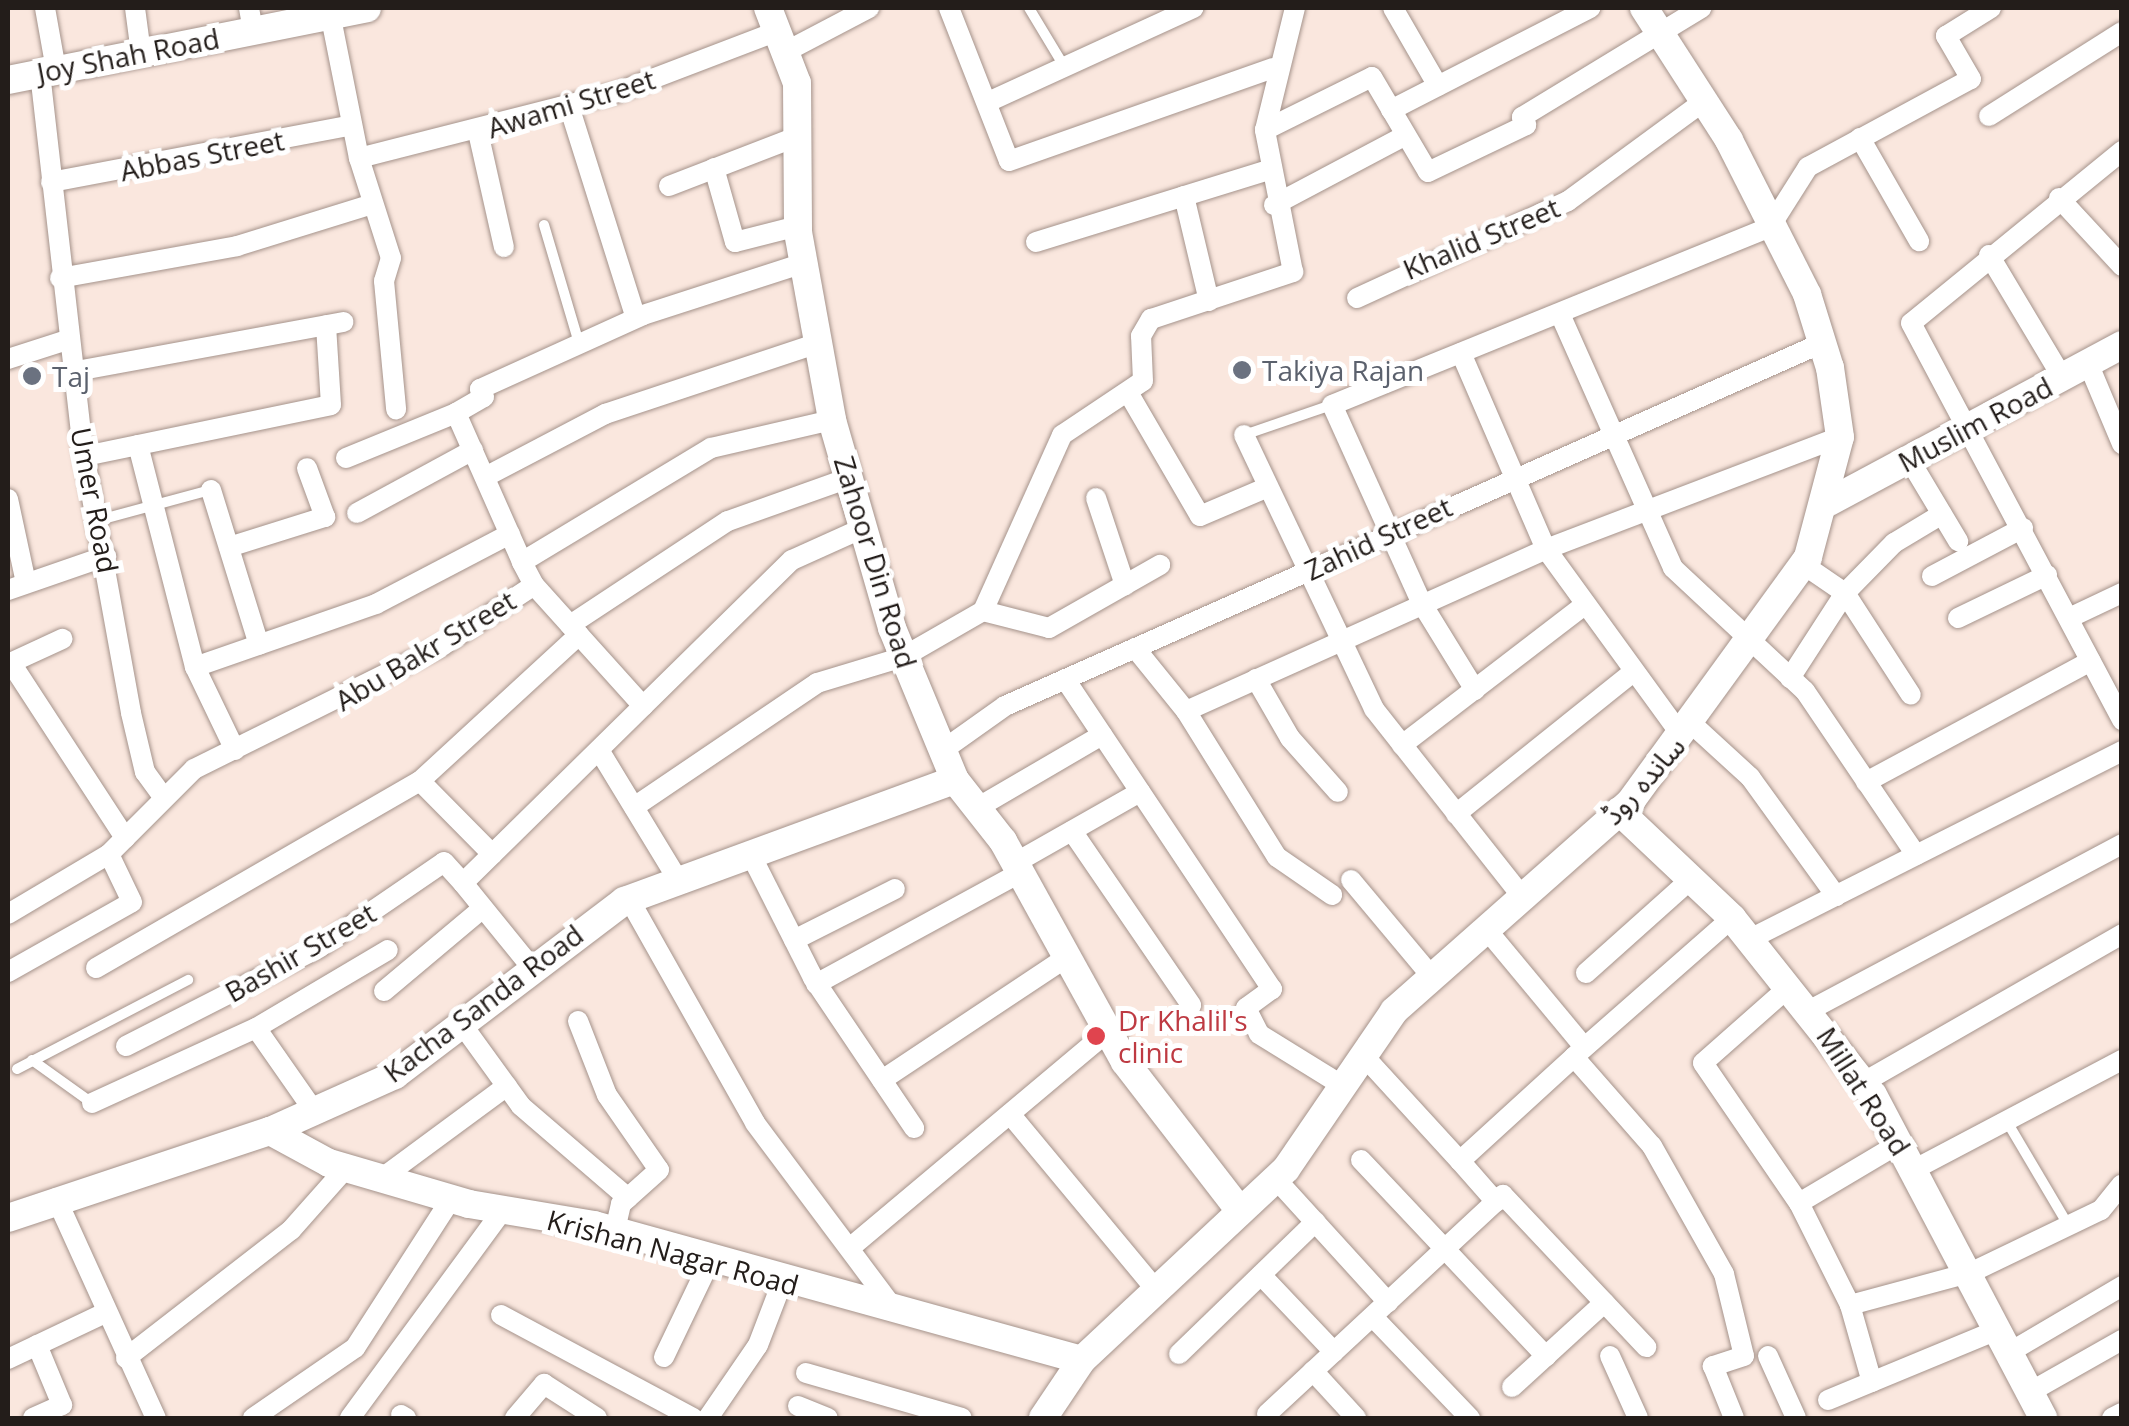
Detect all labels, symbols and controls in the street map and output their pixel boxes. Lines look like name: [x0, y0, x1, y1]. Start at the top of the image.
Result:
street label: Joy Shah Road: [34, 21, 222, 89]
street label: Awami Street: [483, 62, 659, 144]
street label: Abbas Street: [117, 123, 287, 187]
street label: Khalid Street: [1398, 190, 1564, 286]
place label: Takiya Rajan: [1262, 353, 1424, 387]
place label: Taj: [52, 359, 90, 393]
marker: Takiya Rajan: [1231, 359, 1253, 381]
marker: Taj: [21, 365, 43, 387]
street label: Muslim Road: [1892, 369, 2058, 479]
street label: Umer Road: [64, 424, 126, 576]
street label: Zahoor Din Road: [828, 452, 924, 672]
street label: Zahid Street: [1299, 489, 1457, 587]
street label: Abu Bakr Street: [329, 583, 521, 717]
street label: ساندہ روڈ: [1595, 729, 1691, 831]
street label: Bashir Street: [219, 895, 381, 1009]
street label: Kacha Sanda Road: [377, 917, 589, 1089]
place label: Dr Khalil's clinic: [1118, 1003, 1248, 1069]
street label: Millat Road: [1810, 1021, 1918, 1161]
marker: Dr Khalil's clinic: [1083, 1023, 1109, 1049]
street label: Krishan Nagar Road: [544, 1202, 802, 1302]

